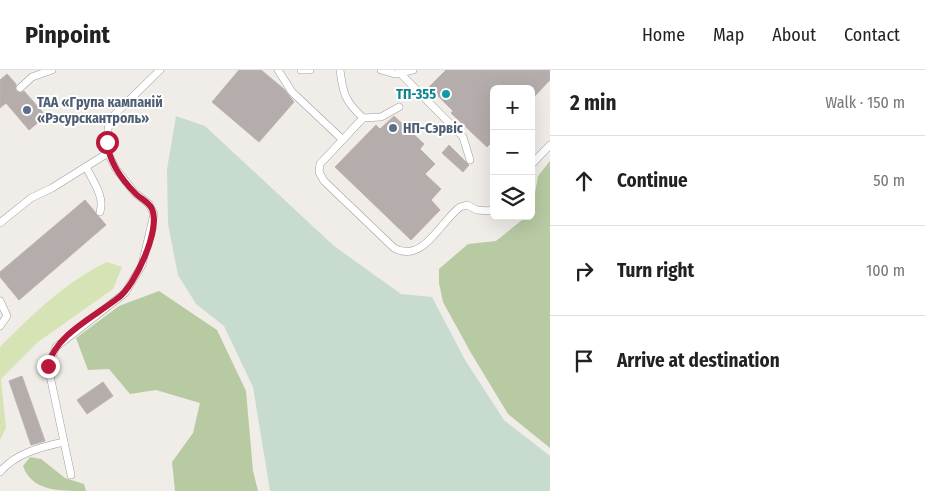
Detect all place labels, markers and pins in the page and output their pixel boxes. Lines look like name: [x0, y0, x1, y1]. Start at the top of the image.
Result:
place label: ТП-355: [396, 86, 436, 103]
marker: ТП-355: [440, 88, 452, 100]
place label: ТАА «Група кампаній «Рэсурскантроль»: [37, 94, 163, 127]
marker: ТАА «Група кампаній «Рэсурскантроль»: [21, 104, 33, 116]
place label: НП-Сэрвіс: [403, 120, 464, 137]
marker: НП-Сэрвіс: [387, 122, 399, 134]

